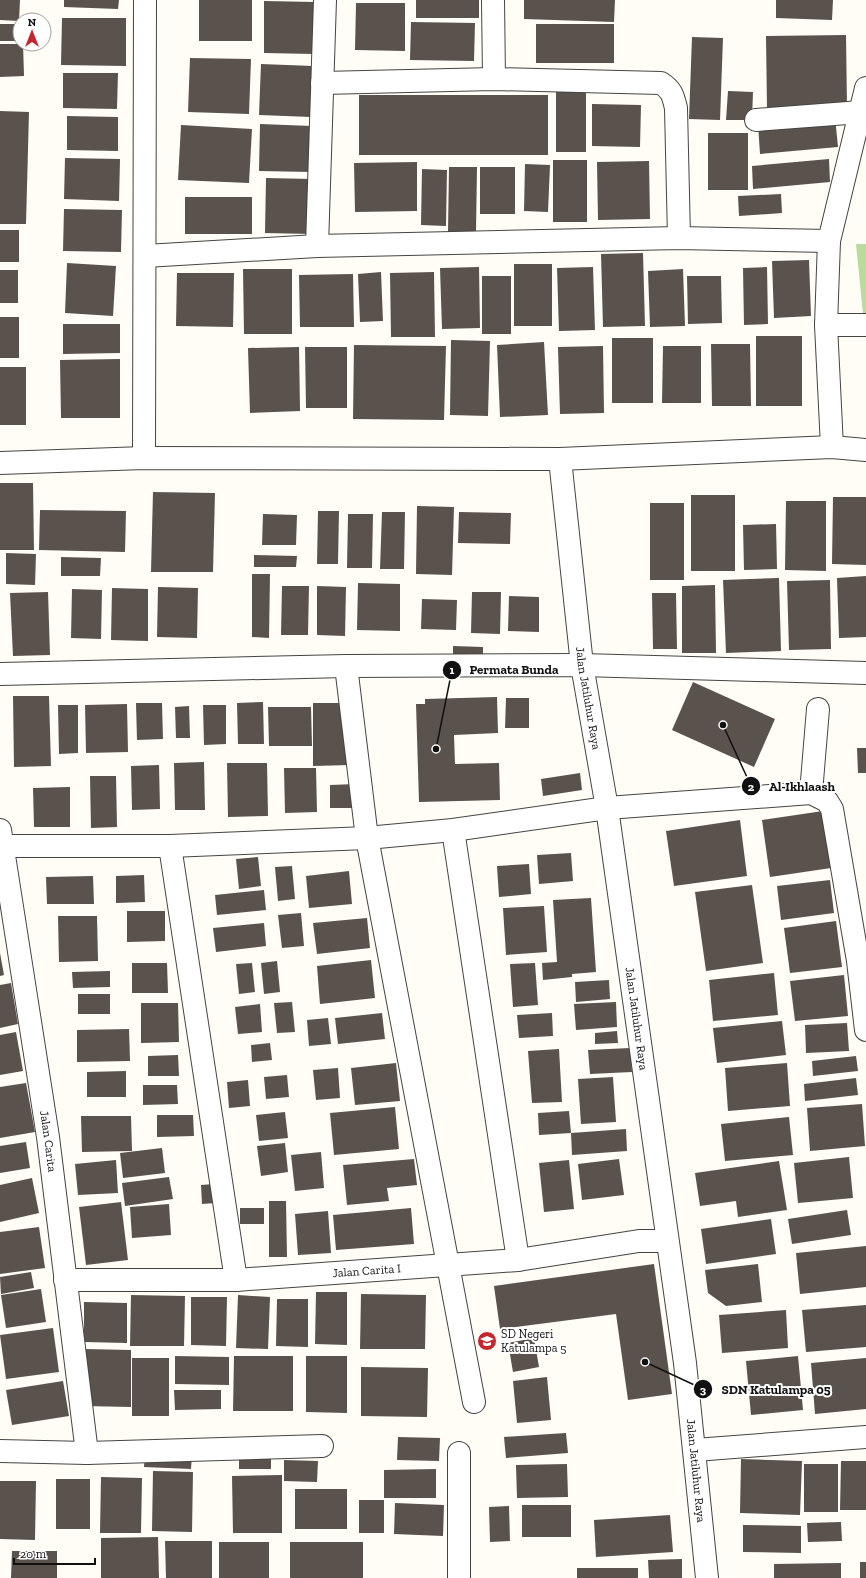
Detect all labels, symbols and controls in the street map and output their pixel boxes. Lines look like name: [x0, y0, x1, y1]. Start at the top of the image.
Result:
north arrow: [12, 12, 52, 52]
text: N: [28, 16, 37, 29]
street label: Jalan Jatiluhur Raya: [573, 646, 604, 751]
callout: Permata Bunda: [442, 657, 567, 682]
text: Permata Bunda: [469, 662, 559, 677]
text: 1: [450, 663, 455, 677]
callout: Al-Ikhlaash: [741, 774, 843, 799]
text: Al-Ikhlaash: [769, 779, 835, 794]
text: 2: [748, 780, 755, 794]
street label: Jalan Jatiluhur Raya: [622, 966, 651, 1071]
street label: Jalan Carita: [37, 1110, 59, 1173]
street label: Jalan Carita I: [332, 1261, 401, 1280]
place label: SD Negeri Katulampa 5: [501, 1327, 566, 1355]
school or university icon: SD Negeri Katulampa 5: [476, 1330, 498, 1352]
callout: SDN Katulampa 05: [693, 1377, 838, 1402]
text: SDN Katulampa 05: [722, 1382, 831, 1397]
text: 3: [700, 1383, 707, 1397]
street label: Jalan Jatiluhur Raya: [684, 1418, 708, 1523]
scale bar: [14, 1540, 95, 1566]
text: 20 m: [20, 1547, 47, 1561]

